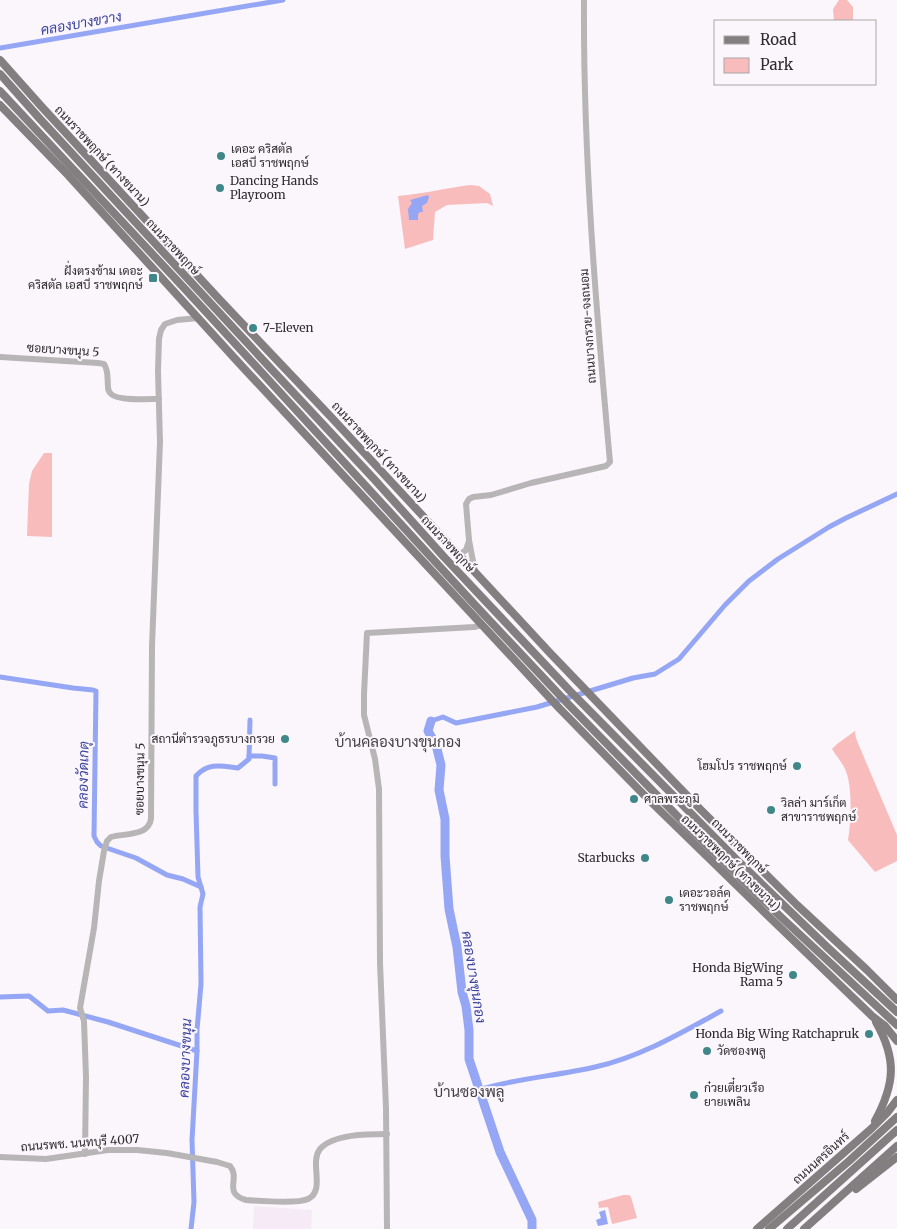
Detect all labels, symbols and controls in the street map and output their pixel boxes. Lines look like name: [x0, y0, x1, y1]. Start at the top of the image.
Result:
water label: คลองบางขวาง: [39, 7, 123, 39]
legend: [714, 20, 877, 85]
text: Road: [760, 30, 796, 49]
text: Park: [760, 55, 794, 74]
street label: ถนนราชพฤกษ์ (ทางขนาน): [52, 102, 153, 209]
place label: เดอะ คริสตัล เอสบี ราชพฤกษ์: [231, 141, 310, 170]
marker: เดอะ คริสตัล เอสบี ราชพฤกษ์: [215, 150, 227, 162]
place label: Dancing Hands Playroom: [230, 173, 318, 202]
marker: Dancing Hands Playroom: [214, 182, 226, 194]
street label: ถนนราชพฤกษ์: [143, 215, 204, 279]
place label: ฝั่งตรงข้าม เดอะ คริสตัล เอสบี ราชพฤกษ์: [28, 260, 144, 292]
street label: ถนนบางกรวย-จงถนอม: [576, 268, 599, 384]
marker: ฝั่งตรงข้าม เดอะ คริสตัล เอสบี ราชพฤกษ์: [147, 272, 159, 284]
place label: 7-Eleven: [263, 320, 313, 335]
marker: 7-Eleven: [247, 322, 259, 334]
street label: ซอยบางขนุน 5: [26, 339, 100, 362]
street label: ถนนราชพฤกษ์ (ทางขนาน): [329, 398, 430, 505]
street label: ถนนราชพฤกษ์: [418, 512, 479, 576]
place label: สถานีตำรวจภูธรบางกรวย: [151, 731, 275, 747]
district label: บ้านคลองบางขุนกอง: [335, 732, 461, 753]
marker: สถานีตำรวจภูธรบางกรวย: [279, 733, 291, 745]
water label: คลองวัดเกตุ: [73, 741, 94, 809]
street label: ซอยบางขนุน 5: [131, 743, 150, 815]
place label: โฮมโปร ราชพฤกษ์: [697, 758, 788, 773]
marker: โฮมโปร ราชพฤกษ์: [791, 760, 803, 772]
place label: ศาลพระภูมิ: [644, 791, 700, 807]
marker: ศาลพระภูมิ: [628, 793, 640, 805]
place label: วิลล่า มาร์เก็ต สาขาราชพฤกษ์: [780, 794, 857, 824]
marker: วิลล่า มาร์เก็ต สาขาราชพฤกษ์: [765, 804, 777, 816]
street label: ถนนราชพฤกษ์ (ทางขนาน): [679, 811, 784, 914]
street label: ถนนราชพฤกษ์: [709, 815, 771, 877]
place label: Starbucks: [577, 850, 635, 865]
marker: Starbucks: [639, 852, 651, 864]
place label: เดอะวอล์ค ราชพฤกษ์: [679, 885, 731, 914]
marker: เดอะวอล์ค ราชพฤกษ์: [663, 894, 675, 906]
water label: คลองบางขุนกอง: [457, 930, 490, 1025]
place label: Honda BigWing Rama 5: [692, 960, 784, 989]
marker: Honda BigWing Rama 5: [787, 969, 799, 981]
water label: คลองบางขนุน: [175, 1018, 196, 1098]
place label: Honda Big Wing Ratchapruk: [695, 1026, 859, 1041]
marker: Honda Big Wing Ratchapruk: [863, 1028, 875, 1040]
place label: วัดซองพลู: [717, 1043, 766, 1059]
marker: วัดซองพลู: [701, 1045, 713, 1057]
place label: ก๋วยเตี๋ยวเรือ ยายเพลิน: [704, 1077, 765, 1109]
district label: บ้านซองพลู: [434, 1082, 504, 1102]
marker: ก๋วยเตี๋ยวเรือ ยายเพลิน: [688, 1089, 700, 1101]
street label: ถนนนครอินทร์: [789, 1128, 852, 1187]
street label: ถนนรพช. นนทบุรี 4007: [20, 1131, 140, 1156]

